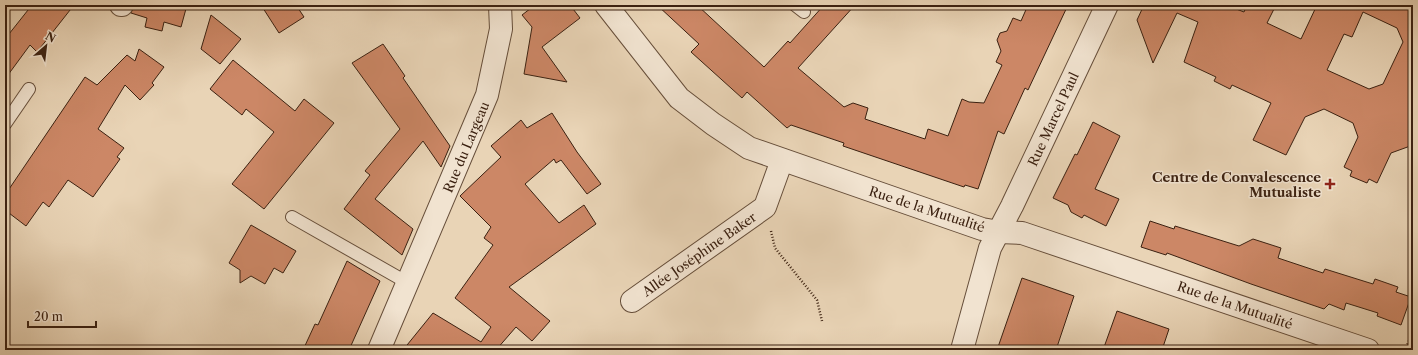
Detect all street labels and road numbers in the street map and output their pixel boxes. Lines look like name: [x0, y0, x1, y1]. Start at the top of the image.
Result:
street label: Rue Marcel Paul: [1024, 69, 1082, 169]
street label: Rue du Largeau: [440, 99, 492, 195]
street label: Rue de la Mutualité: [867, 183, 987, 235]
street label: Allée Joséphine Baker: [638, 208, 759, 300]
street label: Rue de la Mutualité: [1175, 278, 1295, 332]

